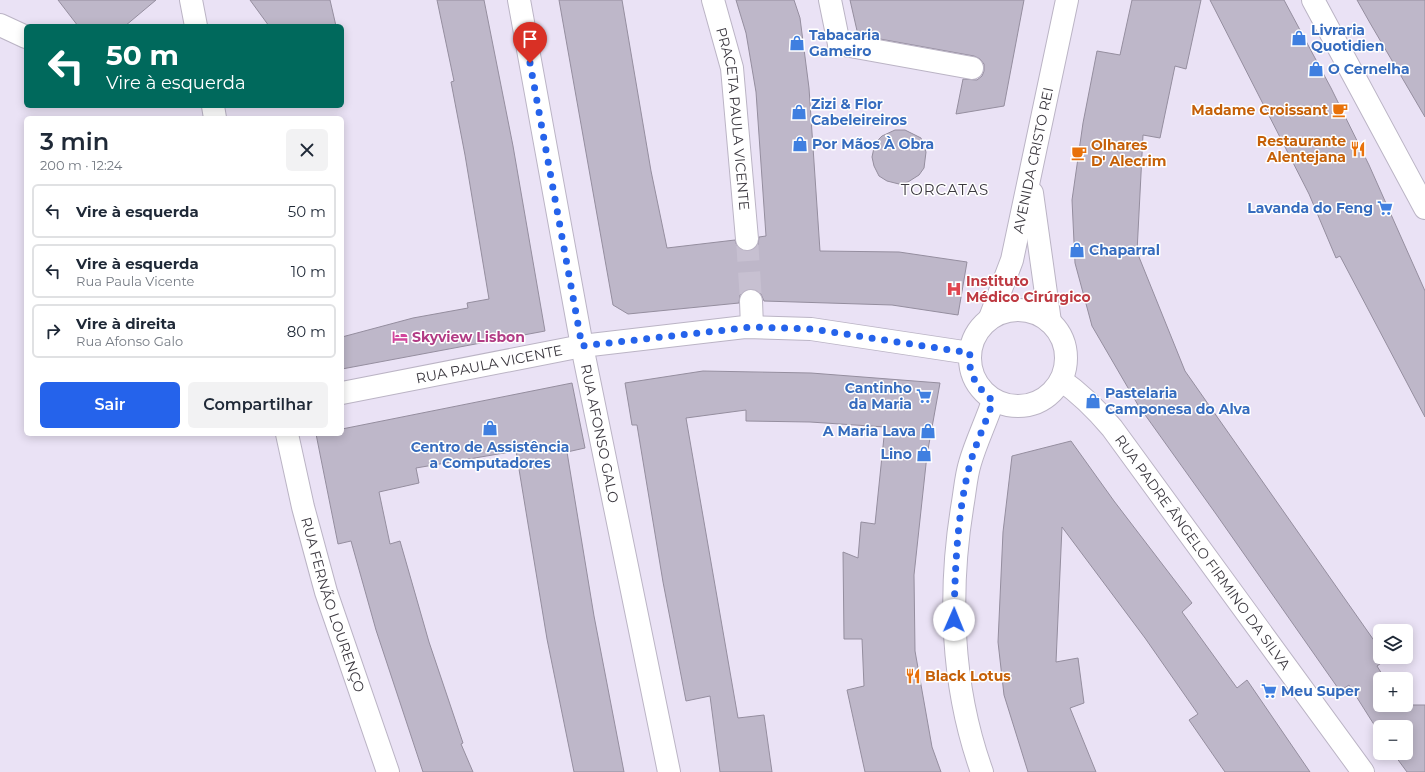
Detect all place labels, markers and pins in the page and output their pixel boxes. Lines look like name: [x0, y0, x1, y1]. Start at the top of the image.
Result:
place label: Livraria Quotidien: [1311, 21, 1384, 55]
pin: [513, 22, 547, 63]
place label: Tabacaria Gameiro: [809, 26, 880, 60]
shop icon: Livraria Quotidien: [1290, 29, 1308, 47]
shop icon: Tabacaria Gameiro: [788, 34, 806, 52]
shop icon: O Cernelha: [1307, 60, 1325, 78]
place label: O Cernelha: [1328, 60, 1410, 78]
place label: Zizi & Flor Cabeleireiros: [811, 95, 908, 129]
place label: Madame Croissant: [1191, 101, 1328, 119]
cafe icon: Madame Croissant: [1331, 101, 1349, 119]
shop icon: Zizi & Flor Cabeleireiros: [790, 103, 808, 121]
place label: Restaurante Alentejana: [1257, 132, 1346, 166]
shop icon: Por Mãos À Obra: [791, 135, 809, 153]
place label: Por Mãos À Obra: [812, 135, 934, 153]
place label: Olhares D' Alecrim: [1091, 136, 1166, 170]
restaurant icon: Restaurante Alentejana: [1349, 140, 1367, 158]
cafe icon: Olhares D' Alecrim: [1070, 144, 1088, 162]
place label: Lavanda do Feng: [1247, 199, 1373, 217]
supermarket icon: Lavanda do Feng: [1376, 199, 1394, 217]
shop icon: Chaparral: [1068, 241, 1086, 259]
place label: Chaparral: [1089, 241, 1160, 259]
place label: Instituto Médico Cirúrgico: [966, 272, 1091, 306]
hospital icon: Instituto Médico Cirúrgico: [945, 280, 963, 298]
hotel icon: Skyview Lisbon: [391, 328, 409, 346]
place label: Skyview Lisbon: [412, 328, 525, 346]
place label: Cantinho da Maria: [845, 379, 912, 413]
place label: Pastelaria Camponesa do Alva: [1105, 384, 1250, 418]
supermarket icon: Cantinho da Maria: [915, 387, 933, 405]
shop icon: Pastelaria Camponesa do Alva: [1084, 392, 1102, 410]
shop icon: Centro de Assistência a Computadores: [481, 419, 499, 437]
place label: A Maria Lava: [822, 422, 916, 440]
shop icon: A Maria Lava: [919, 422, 937, 440]
place label: Centro de Assistência a Computadores: [411, 438, 569, 472]
place label: Lino: [880, 445, 912, 463]
shop icon: Lino: [915, 445, 933, 463]
restaurant icon: Black Lotus: [904, 667, 922, 685]
place label: Black Lotus: [925, 667, 1011, 685]
supermarket icon: Meu Super: [1260, 682, 1278, 700]
place label: Meu Super: [1281, 682, 1360, 700]

